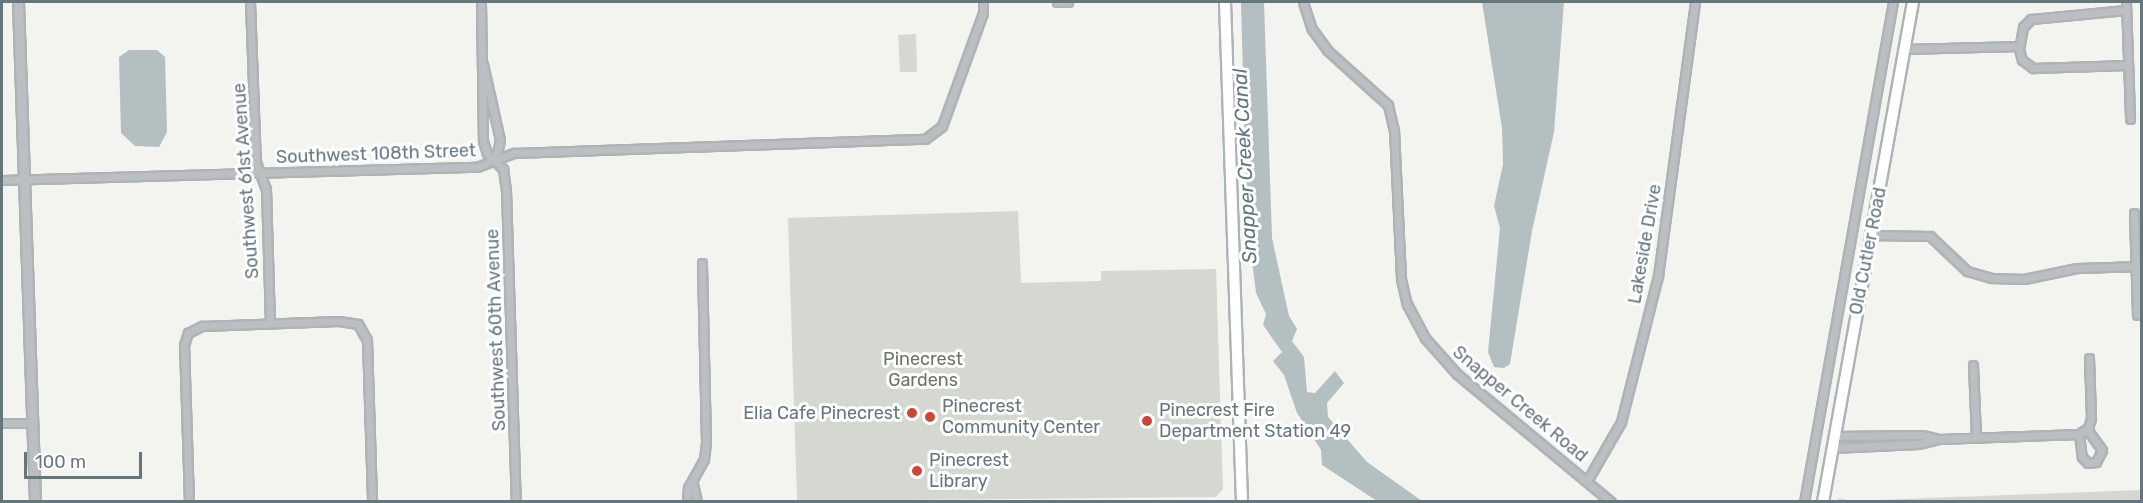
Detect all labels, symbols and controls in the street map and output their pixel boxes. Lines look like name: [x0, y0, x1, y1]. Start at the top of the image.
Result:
water label: Snapper Creek Canal: [1228, 68, 1262, 264]
street label: Southwest 61st Avenue: [228, 82, 264, 280]
street label: Southwest 108th Street: [276, 140, 476, 168]
street label: Lakeside Drive: [1624, 183, 1666, 305]
street label: Old Cutler Road: [1845, 185, 1891, 317]
street label: Southwest 60th Avenue: [482, 228, 510, 432]
street label: Snapper Creek Road: [1448, 341, 1592, 467]
park label: Pinecrest Gardens: [883, 349, 963, 392]
place label: Pinecrest Community Center: [942, 396, 1101, 438]
place label: Pinecrest Fire Department Station 49: [1159, 400, 1351, 442]
place label: Elia Cafe Pinecrest: [743, 402, 900, 424]
marker: Elia Cafe Pinecrest: [905, 406, 919, 420]
marker: Pinecrest Community Center: [923, 410, 937, 424]
marker: Pinecrest Fire Department Station 49: [1140, 414, 1154, 428]
scale bar: [27, 440, 146, 478]
place label: Pinecrest Library: [929, 450, 1009, 492]
text: 100 m: [35, 451, 86, 473]
marker: Pinecrest Library: [910, 464, 924, 478]

